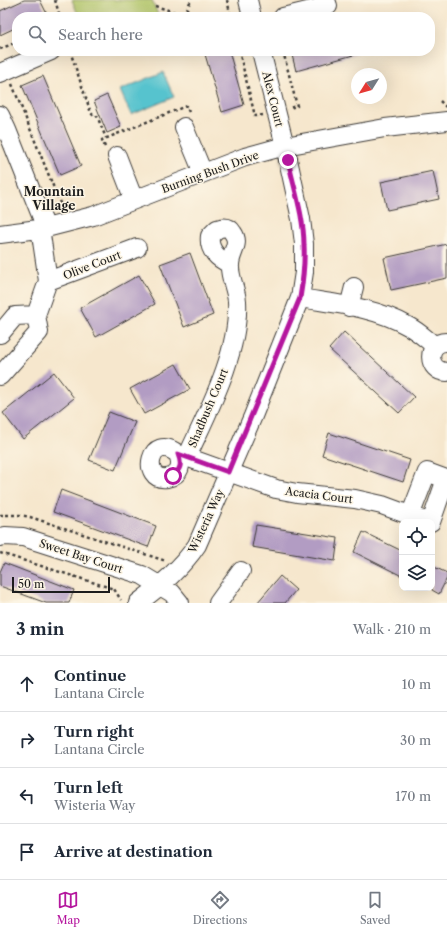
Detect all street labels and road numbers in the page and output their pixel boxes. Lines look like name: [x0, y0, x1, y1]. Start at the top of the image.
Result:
street label: Alex Court: [259, 69, 287, 128]
street label: Burning Bush Drive: [159, 148, 261, 196]
street label: Olive Court: [61, 248, 123, 282]
street label: Shadbush Court: [185, 366, 231, 450]
street label: Acacia Court: [284, 484, 354, 506]
street label: Wisteria Way: [185, 486, 227, 556]
street label: Sweet Bay Court: [38, 536, 125, 576]

